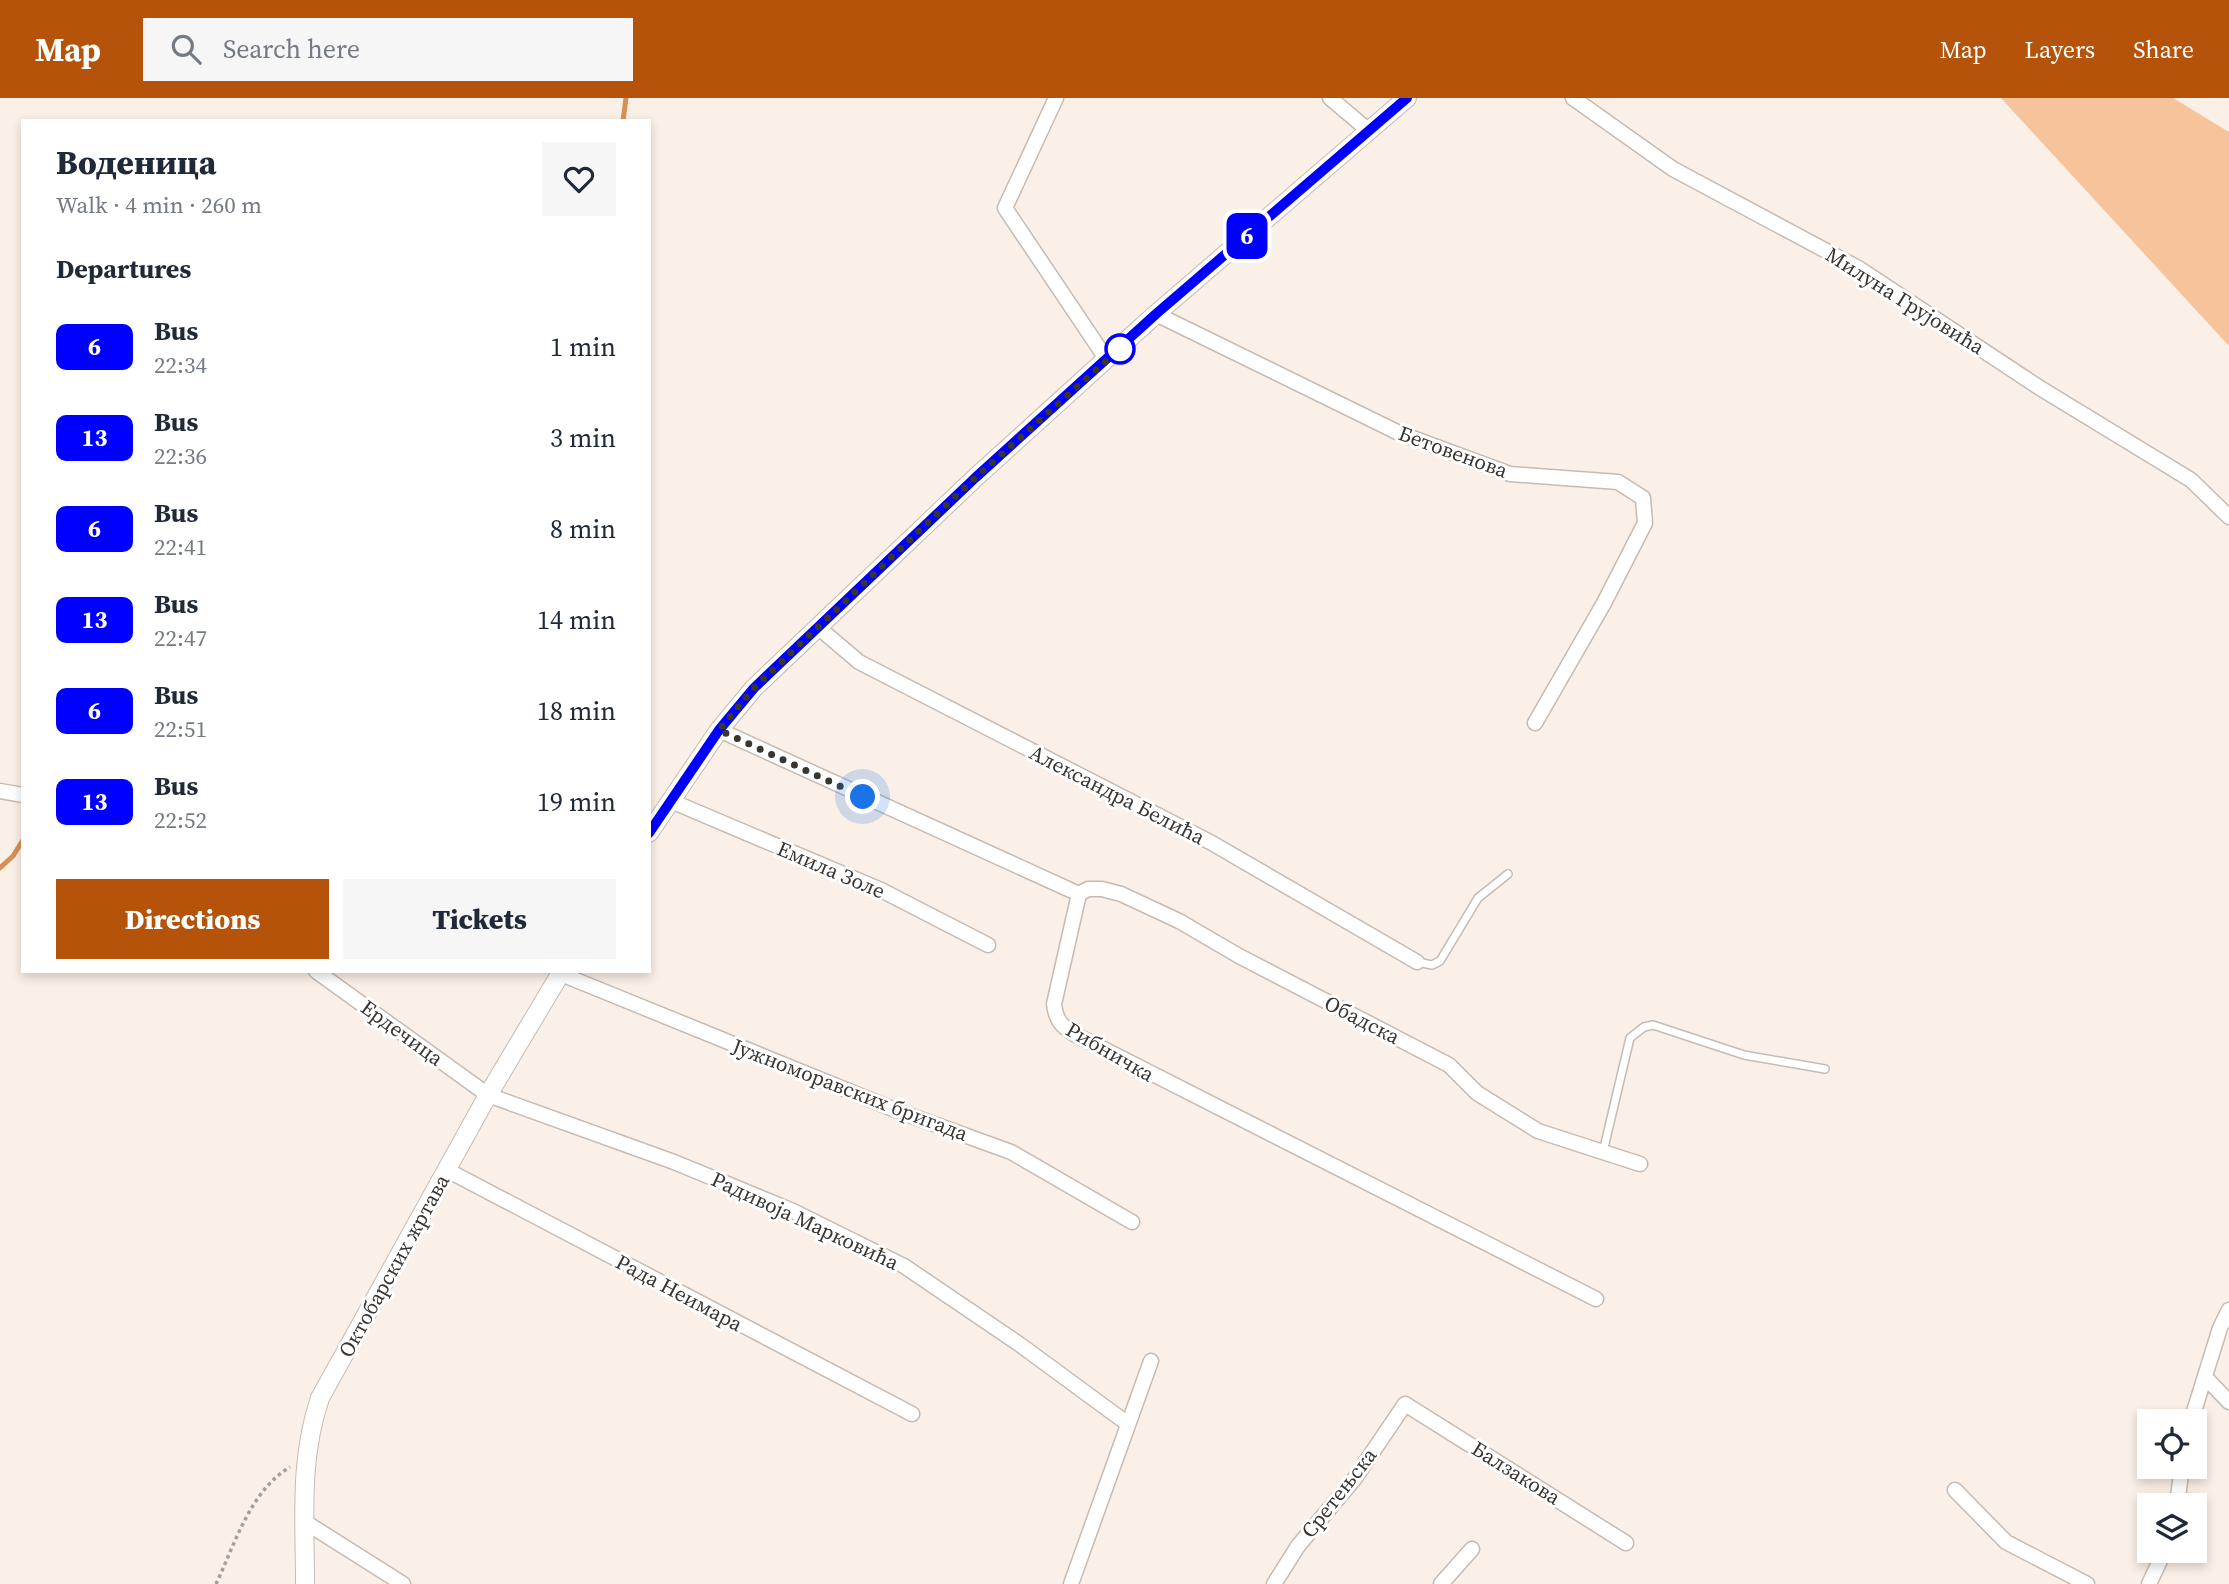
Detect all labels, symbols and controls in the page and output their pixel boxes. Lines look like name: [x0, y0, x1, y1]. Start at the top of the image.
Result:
search box: [143, 18, 633, 81]
text: Map: [35, 27, 101, 72]
icon: search: [167, 30, 205, 68]
text: Search here: [223, 31, 360, 67]
text: Map: [1940, 33, 1987, 66]
text: Layers: [2025, 33, 2095, 66]
text: Share: [2133, 33, 2194, 66]
text: Воденица: [56, 140, 216, 185]
button: heart: [542, 142, 616, 216]
text: Walk · 4 min · 260 m: [56, 189, 262, 221]
line badge: 6: [1224, 213, 1270, 259]
text: 6: [1240, 219, 1254, 252]
street label: Милуна Грујовића: [1820, 240, 1991, 361]
text: Departures: [56, 251, 191, 287]
text: Bus: [154, 313, 198, 349]
text: 1 min: [550, 329, 616, 365]
text: 6: [88, 330, 101, 363]
unlabelled marker: [1105, 334, 1135, 364]
text: 22:34: [154, 349, 207, 381]
text: Bus: [154, 404, 198, 440]
street label: Бетовенова: [1395, 418, 1512, 485]
text: 3 min: [550, 420, 616, 456]
text: 13: [81, 421, 108, 454]
text: 22:36: [154, 440, 207, 472]
text: Bus: [154, 495, 198, 531]
text: 8 min: [550, 511, 616, 547]
text: 6: [88, 512, 101, 545]
text: 22:41: [154, 531, 207, 563]
text: Bus: [154, 586, 198, 622]
text: 14 min: [537, 602, 616, 638]
text: 13: [81, 603, 108, 636]
text: 22:47: [154, 622, 207, 654]
text: Bus: [154, 677, 198, 713]
text: 18 min: [537, 693, 616, 729]
text: 6: [88, 694, 101, 727]
text: 22:51: [154, 713, 207, 745]
street label: Александра Белића: [1024, 738, 1210, 852]
text: Bus: [154, 768, 198, 804]
your location: [845, 779, 880, 814]
text: 19 min: [537, 784, 616, 820]
text: 13: [81, 785, 108, 818]
text: 22:52: [154, 804, 207, 836]
street label: Емила Золе: [773, 834, 890, 905]
button: Directions: [56, 879, 329, 959]
button: Tickets: [343, 879, 616, 959]
street label: Обадска: [1320, 988, 1405, 1051]
street label: Ердечица: [355, 993, 450, 1073]
street label: Рибничка: [1061, 1015, 1160, 1089]
street label: Јужноморавских бригада: [727, 1031, 972, 1148]
street label: Радивоја Марковића: [707, 1164, 904, 1277]
street label: Октобарских жртава: [331, 1169, 456, 1362]
street label: Рада Неимара: [611, 1247, 748, 1338]
map controls: [2137, 1409, 2207, 1563]
button: locate: [2137, 1409, 2207, 1479]
street label: Балзакова: [1466, 1434, 1566, 1511]
street label: Сретењска: [1294, 1441, 1383, 1544]
button: layers: [2137, 1493, 2207, 1563]

